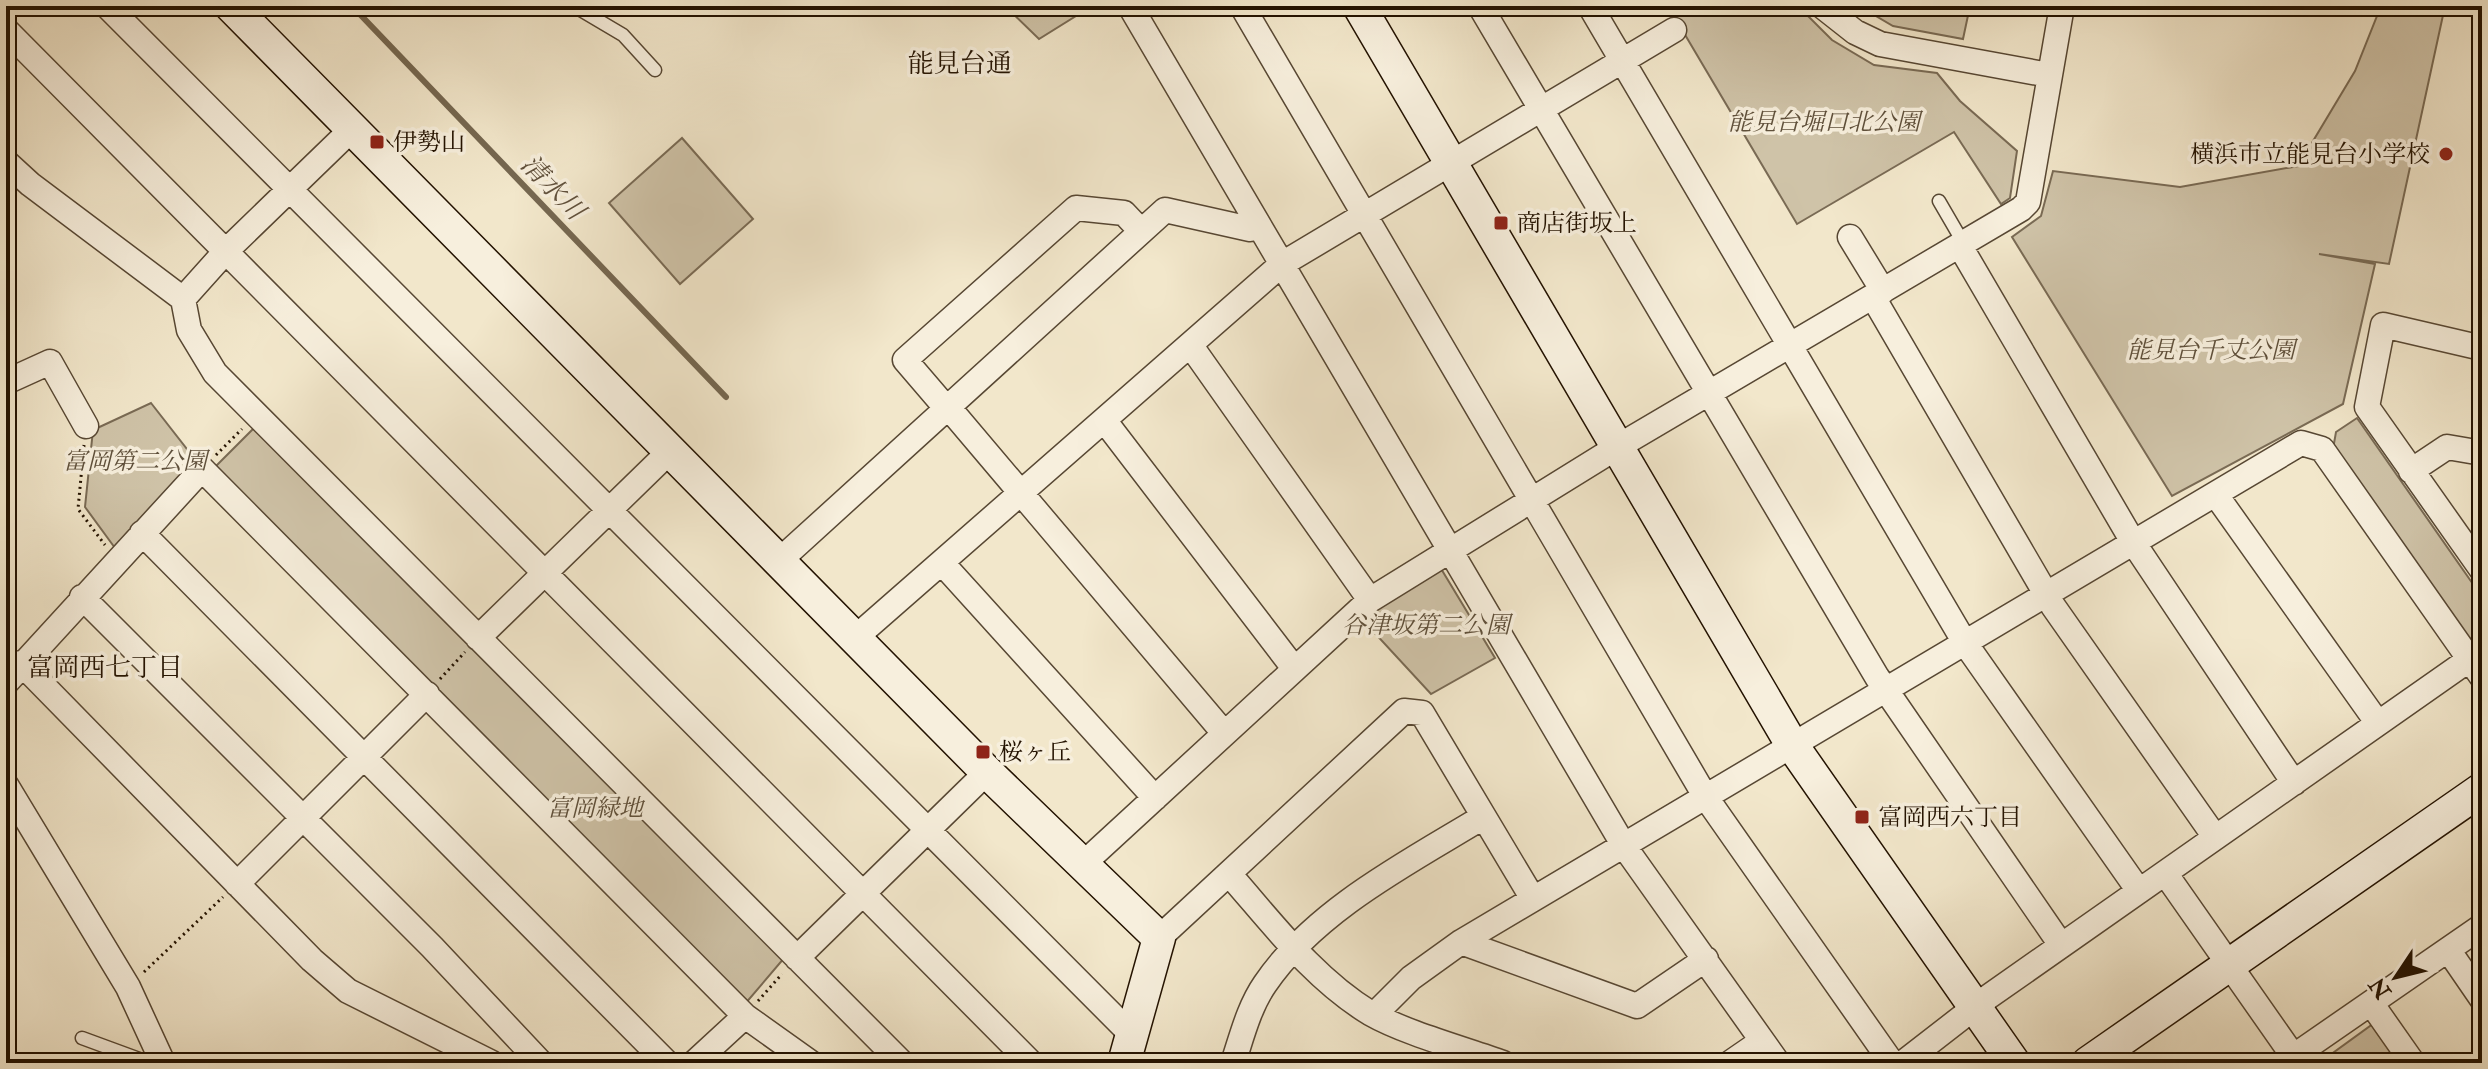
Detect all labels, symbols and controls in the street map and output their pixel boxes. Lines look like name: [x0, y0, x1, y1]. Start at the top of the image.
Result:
district label: 能見台通: [908, 48, 1012, 80]
park label: 能見台堀口北公園: [1728, 107, 1924, 138]
place label: 伊勢山: [393, 127, 465, 158]
marker: 伊勢山: [368, 133, 386, 151]
place label: 横浜市立能見台小学校: [2190, 139, 2430, 170]
marker: 横浜市立能見台小学校: [2437, 145, 2455, 163]
water label: 清水川: [514, 149, 593, 229]
place label: 商店街坂上: [1517, 208, 1637, 239]
marker: 商店街坂上: [1492, 214, 1510, 232]
park label: 能見台千丈公園: [2127, 335, 2299, 366]
park label: 富岡第二公園: [63, 446, 211, 477]
park label: 谷津坂第二公園: [1342, 610, 1514, 641]
district label: 富岡西七丁目: [27, 652, 183, 684]
place label: 桜ヶ丘: [999, 737, 1071, 768]
marker: 桜ヶ丘: [974, 743, 992, 761]
park label: 富岡緑地: [547, 793, 646, 824]
place label: 富岡西六丁目: [1878, 802, 2022, 833]
marker: 富岡西六丁目: [1853, 808, 1871, 826]
north arrow: [2356, 937, 2436, 1017]
text: N: [2363, 972, 2398, 1005]

